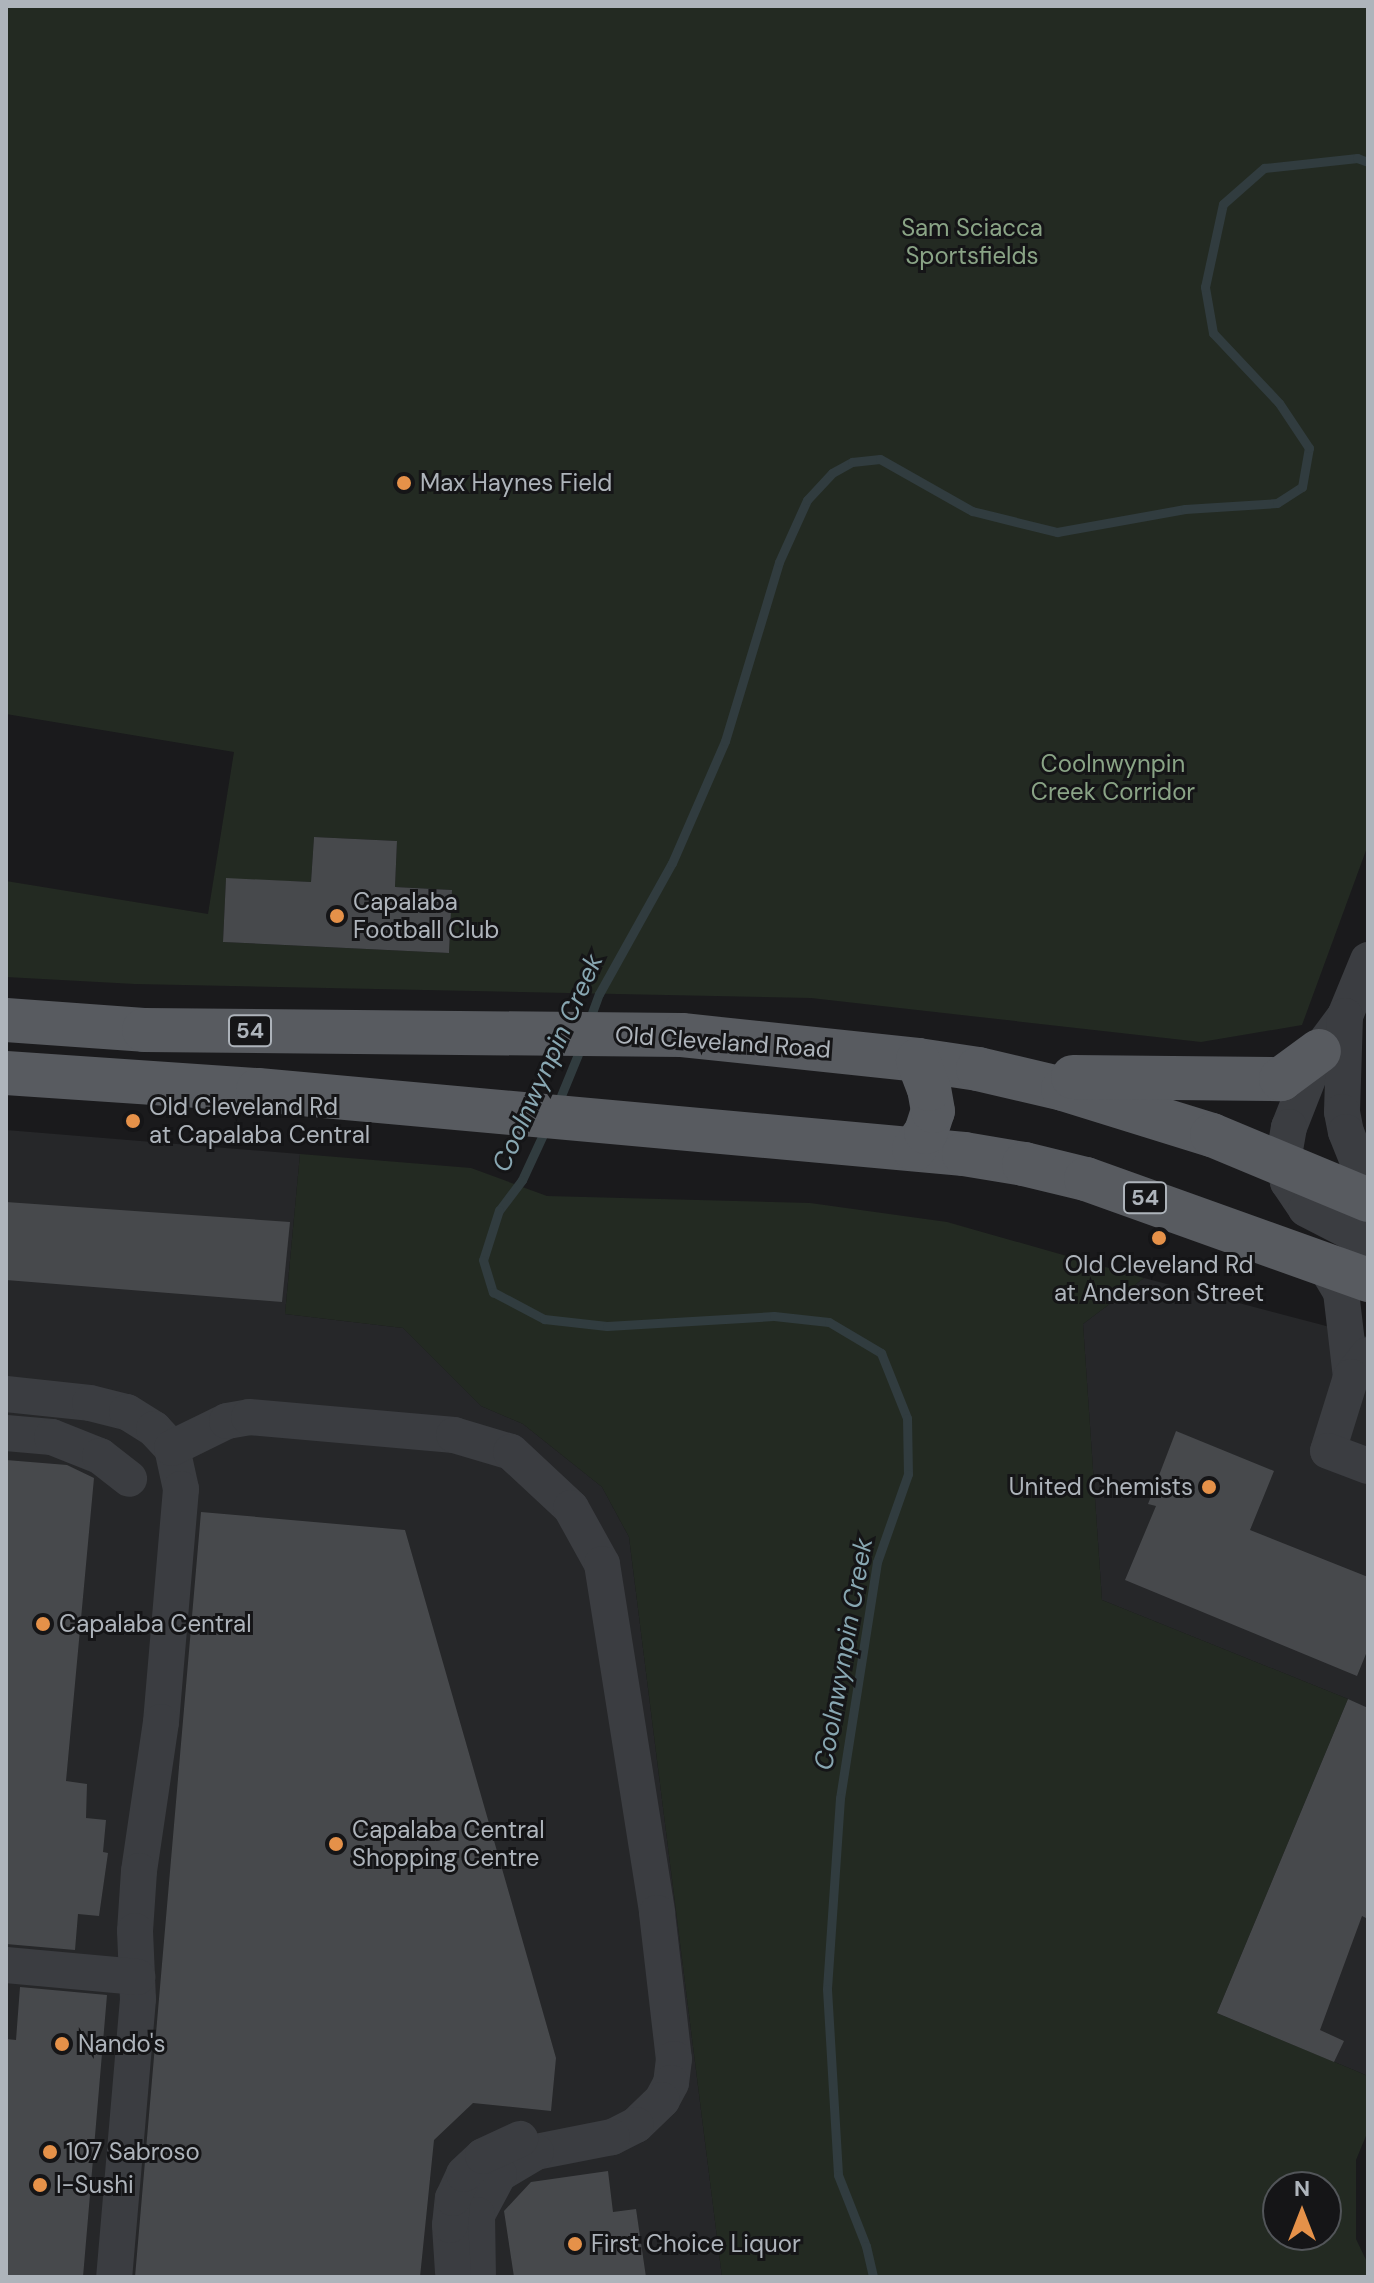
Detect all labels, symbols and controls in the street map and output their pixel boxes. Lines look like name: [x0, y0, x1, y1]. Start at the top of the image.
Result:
park label: Sam Sciacca Sportsfields: [901, 214, 1043, 270]
place label: Max Haynes Field: [420, 469, 612, 497]
marker: Max Haynes Field: [395, 474, 413, 492]
park label: Coolnwynpin Creek Corridor: [1031, 750, 1195, 806]
place label: Capalaba Football Club: [353, 888, 499, 944]
marker: Capalaba Football Club: [328, 907, 346, 925]
water label: Coolnwynpin Creek: [486, 949, 610, 1177]
road number: 54: [228, 1013, 272, 1049]
street label: Old Cleveland Road: [614, 1020, 832, 1064]
place label: Old Cleveland Rd at Capalaba Central: [149, 1093, 370, 1149]
marker: Old Cleveland Rd at Capalaba Central: [124, 1112, 142, 1130]
road number: 54: [1123, 1180, 1167, 1216]
marker: Old Cleveland Rd at Anderson Street: [1150, 1229, 1168, 1247]
place label: Old Cleveland Rd at Anderson Street: [1054, 1251, 1264, 1307]
place label: United Chemists: [1009, 1473, 1193, 1501]
marker: United Chemists: [1200, 1478, 1218, 1496]
water label: Coolnwynpin Creek: [808, 1536, 880, 1772]
place label: Capalaba Central: [59, 1610, 252, 1638]
marker: Capalaba Central: [34, 1615, 52, 1633]
place label: Capalaba Central Shopping Centre: [352, 1816, 545, 1872]
marker: Capalaba Central Shopping Centre: [327, 1835, 345, 1853]
place label: Nando's: [78, 2030, 166, 2058]
marker: Nando's: [53, 2035, 71, 2053]
place label: 107 Sabroso: [66, 2138, 200, 2166]
marker: 107 Sabroso: [41, 2143, 59, 2161]
place label: I-Sushi: [56, 2171, 134, 2199]
north arrow: [1262, 2171, 1342, 2251]
text: N: [1294, 2174, 1310, 2203]
marker: I-Sushi: [31, 2176, 49, 2194]
place label: First Choice Liquor: [591, 2230, 801, 2258]
marker: First Choice Liquor: [566, 2235, 584, 2253]

